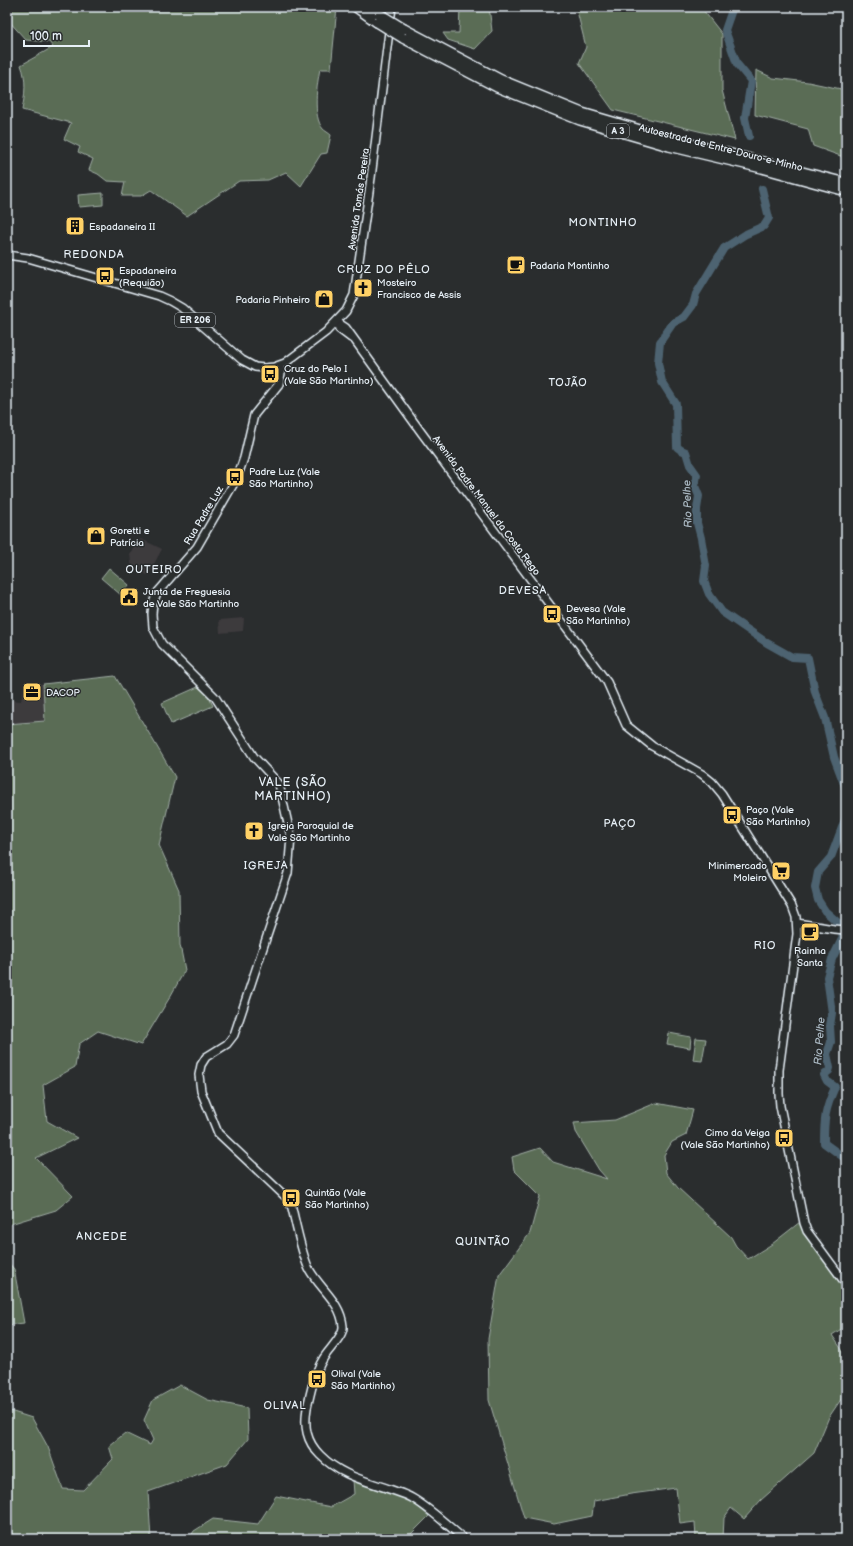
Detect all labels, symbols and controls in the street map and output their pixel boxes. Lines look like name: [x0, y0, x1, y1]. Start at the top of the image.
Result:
scale bar: [24, 22, 89, 48]
text: 100 m: [30, 29, 62, 44]
street label: Autoestrada de Entre-Douro-e-Minho: [638, 122, 804, 174]
road number: A 3: [607, 124, 629, 138]
street label: Avenida Tomás Pereira: [346, 147, 372, 251]
building icon: Espadaneira II: [64, 215, 86, 237]
district label: MONTINHO: [569, 216, 637, 229]
place label: Espadaneira II: [89, 221, 155, 233]
district label: REDONDA: [63, 248, 125, 261]
cafe icon: Padaria Montinho: [505, 254, 527, 276]
place label: Padaria Montinho: [530, 260, 610, 272]
district label: CRUZ DO PÊLO: [337, 262, 431, 276]
bus stop icon: Espadaneira (Requião): [94, 265, 116, 287]
place label: Espadaneira (Requião): [119, 265, 177, 289]
church icon: Mosteiro Francisco de Assis: [352, 277, 374, 299]
place label: Mosteiro Francisco de Assis: [377, 277, 461, 301]
shop icon: Padaria Pinheiro: [313, 288, 335, 310]
place label: Padaria Pinheiro: [236, 294, 310, 306]
road number: ER 206: [175, 313, 215, 327]
bus stop icon: Cruz do Pelo I (Vale São Martinho): [259, 363, 281, 385]
place label: Cruz do Pelo I (Vale São Martinho): [284, 363, 374, 387]
district label: TOJÃO: [548, 376, 588, 389]
street label: Avenida Padre Manuel da Costa Rego: [430, 433, 543, 578]
bus stop icon: Padre Luz (Vale São Martinho): [224, 466, 246, 488]
place label: Padre Luz (Vale São Martinho): [249, 466, 320, 490]
water label: Rio Pelhe: [680, 479, 695, 528]
street label: Rua Padre Luz: [182, 484, 226, 547]
shop icon: Goretti e Patrícia: [85, 525, 107, 547]
place label: Goretti e Patrícia: [110, 525, 150, 549]
district label: OUTEIRO: [126, 563, 182, 576]
district label: DEVESA: [499, 584, 547, 597]
public building icon: Junta de Freguesia de Vale São Martinho: [118, 586, 140, 608]
place label: Junta de Freguesia de Vale São Martinho: [143, 586, 239, 610]
bus stop icon: Devesa (Vale São Martinho): [541, 603, 563, 625]
place label: Devesa (Vale São Martinho): [566, 603, 630, 627]
office icon: DACOP: [21, 681, 43, 703]
place label: DACOP: [46, 687, 81, 699]
district label: VALE (SÃO MARTINHO): [254, 774, 332, 804]
bus stop icon: Paço (Vale São Martinho): [721, 804, 743, 826]
place label: Paço (Vale São Martinho): [746, 804, 810, 828]
district label: PAÇO: [604, 817, 636, 830]
church icon: Igreja Paroquial de Vale São Martinho: [243, 820, 265, 842]
place label: Igreja Paroquial de Vale São Martinho: [268, 820, 354, 844]
district label: IGREJA: [244, 859, 288, 872]
place label: Minimercado Moleiro: [708, 860, 767, 884]
supermarket icon: Minimercado Moleiro: [770, 860, 792, 882]
cafe icon: Rainha Santa: [799, 921, 821, 943]
district label: RIO: [754, 939, 776, 952]
place label: Rainha Santa: [794, 945, 826, 969]
water label: Rio Pelhe: [811, 1016, 828, 1065]
place label: Cimo da Veiga (Vale São Martinho): [681, 1127, 770, 1151]
bus stop icon: Cimo da Veiga (Vale São Martinho): [773, 1127, 795, 1149]
bus stop icon: Quintão (Vale São Martinho): [280, 1187, 302, 1209]
place label: Quintão (Vale São Martinho): [305, 1187, 369, 1211]
district label: ANCEDE: [76, 1230, 128, 1243]
district label: QUINTÃO: [455, 1235, 511, 1248]
bus stop icon: Olival (Vale São Martinho): [306, 1368, 328, 1390]
place label: Olival (Vale São Martinho): [331, 1368, 395, 1392]
district label: OLIVAL: [263, 1399, 307, 1412]

